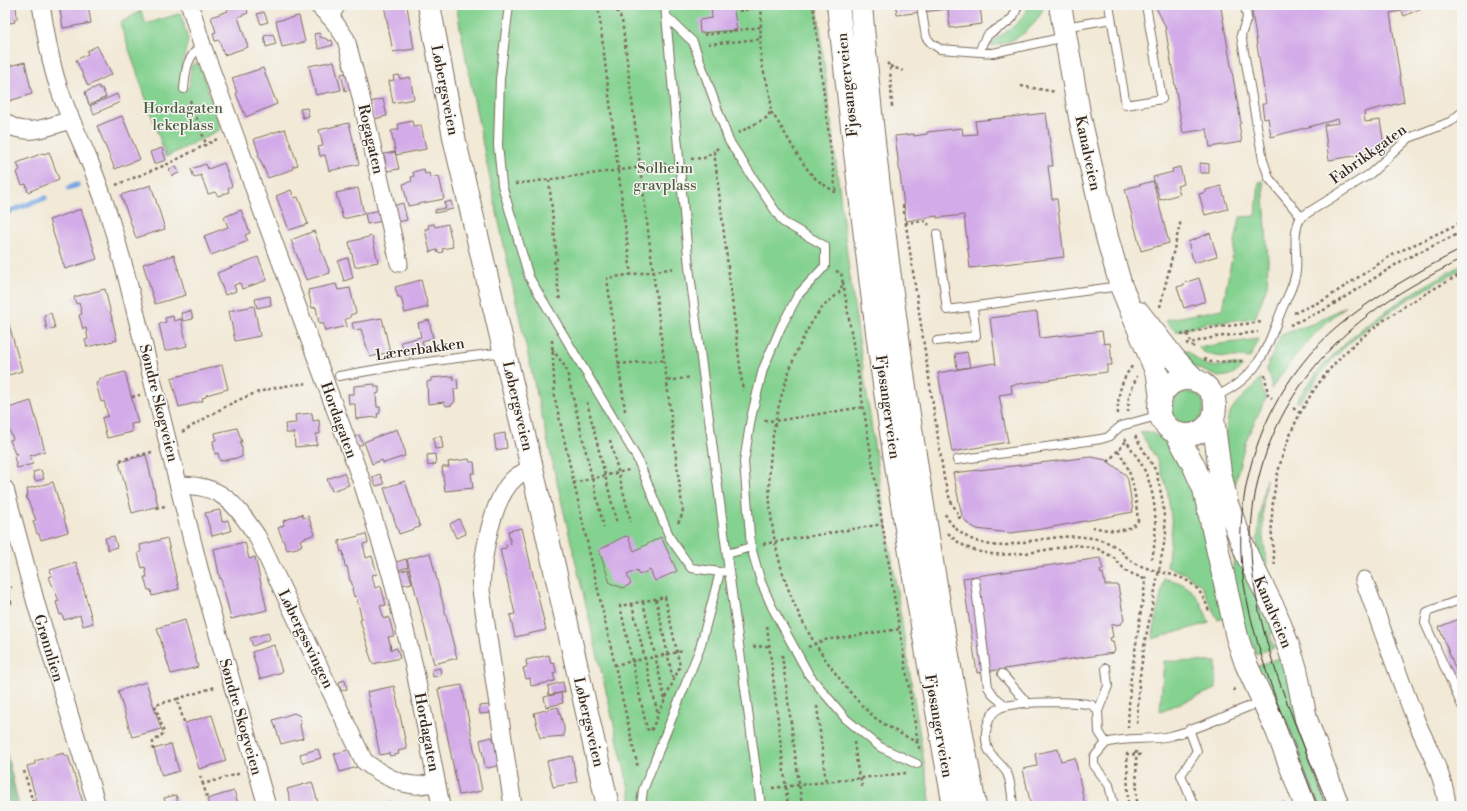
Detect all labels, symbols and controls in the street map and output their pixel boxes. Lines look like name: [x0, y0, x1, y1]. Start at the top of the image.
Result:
street label: Fjøsangerveien: [833, 32, 862, 138]
street label: Løbergsveien: [426, 43, 463, 137]
park label: Hordagaten lekeplass: [143, 99, 223, 135]
street label: Rogagaten: [353, 102, 388, 176]
street label: Kanalveien: [1070, 114, 1105, 193]
street label: Fabrikkgaten: [1326, 120, 1410, 189]
park label: Solheim gravplass: [633, 159, 697, 195]
street label: Lærerbakken: [374, 334, 466, 365]
street label: Søndre Skogveien: [135, 342, 182, 464]
street label: Fjøsangerveien: [871, 354, 904, 460]
street label: Løbergsveien: [498, 359, 537, 453]
street label: Hordagaten: [316, 379, 361, 461]
street label: Kanalveien: [1249, 573, 1296, 651]
street label: Løbergssvingen: [273, 587, 338, 692]
street label: Grønnlien: [29, 612, 68, 684]
street label: Søndre Skogveien: [215, 657, 266, 778]
street label: Fjøsangerveien: [920, 673, 957, 779]
street label: Løbergsveien: [569, 675, 608, 769]
street label: Hordagaten: [410, 691, 443, 773]

